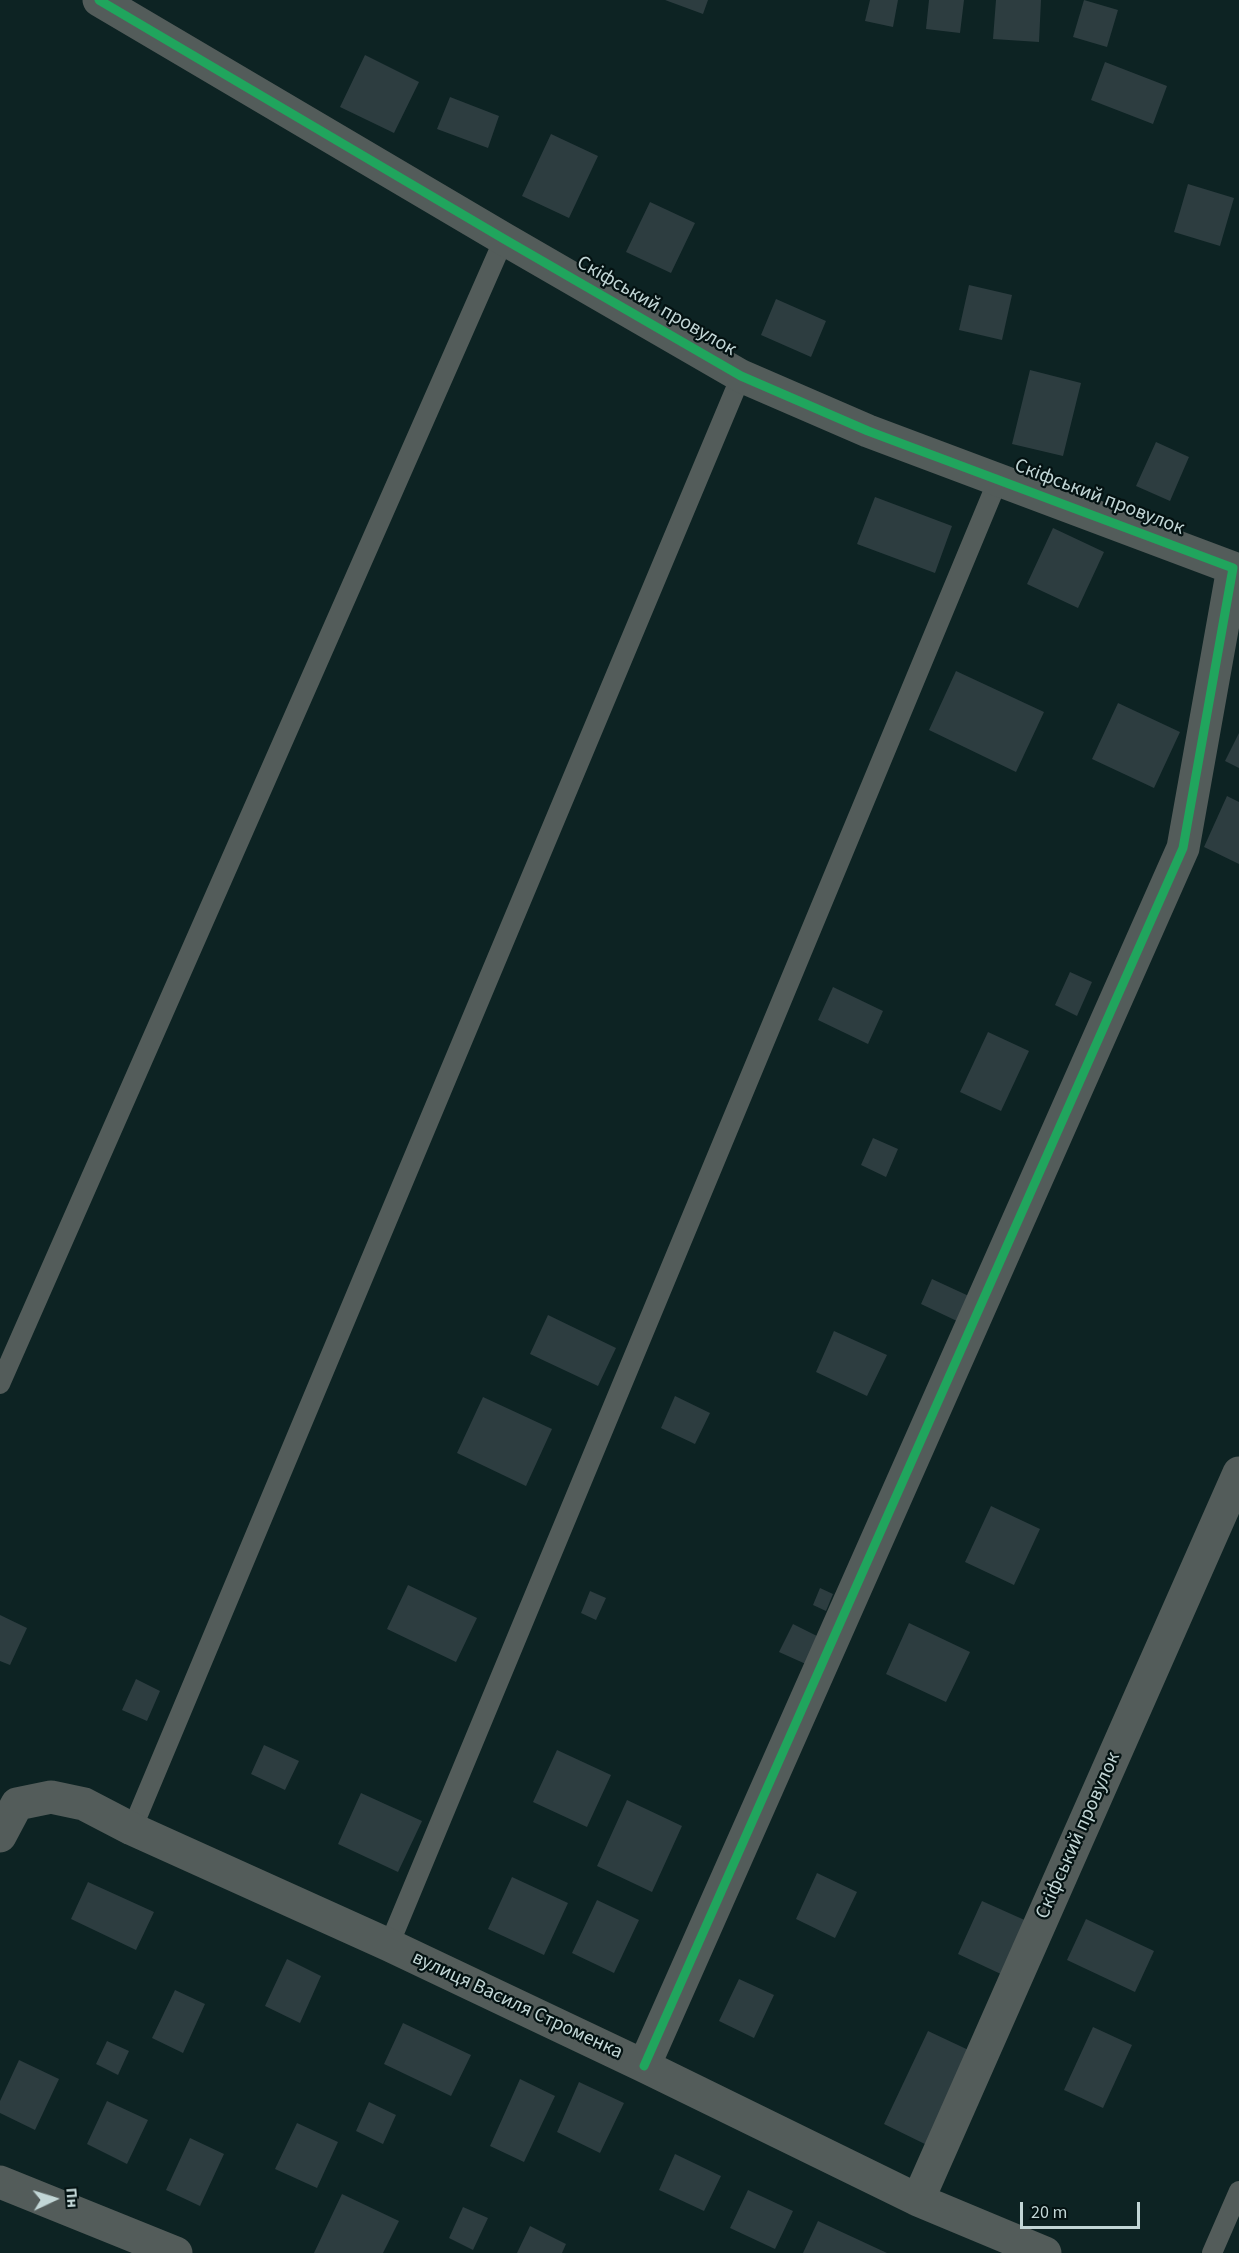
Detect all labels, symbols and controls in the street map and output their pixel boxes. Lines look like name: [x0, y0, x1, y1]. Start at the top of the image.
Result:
street label: Скіфський провулок: [572, 252, 740, 362]
street label: Скіфський провулок: [1011, 455, 1187, 541]
street label: Скіфський провулок: [1031, 1749, 1127, 1923]
street label: вулиця Василя Строменка: [408, 1947, 626, 2065]
north arrow: [24, 2169, 84, 2229]
text: Пн: [60, 2187, 84, 2208]
scale bar: [1023, 2190, 1143, 2228]
text: 20 m: [1031, 2200, 1067, 2225]

